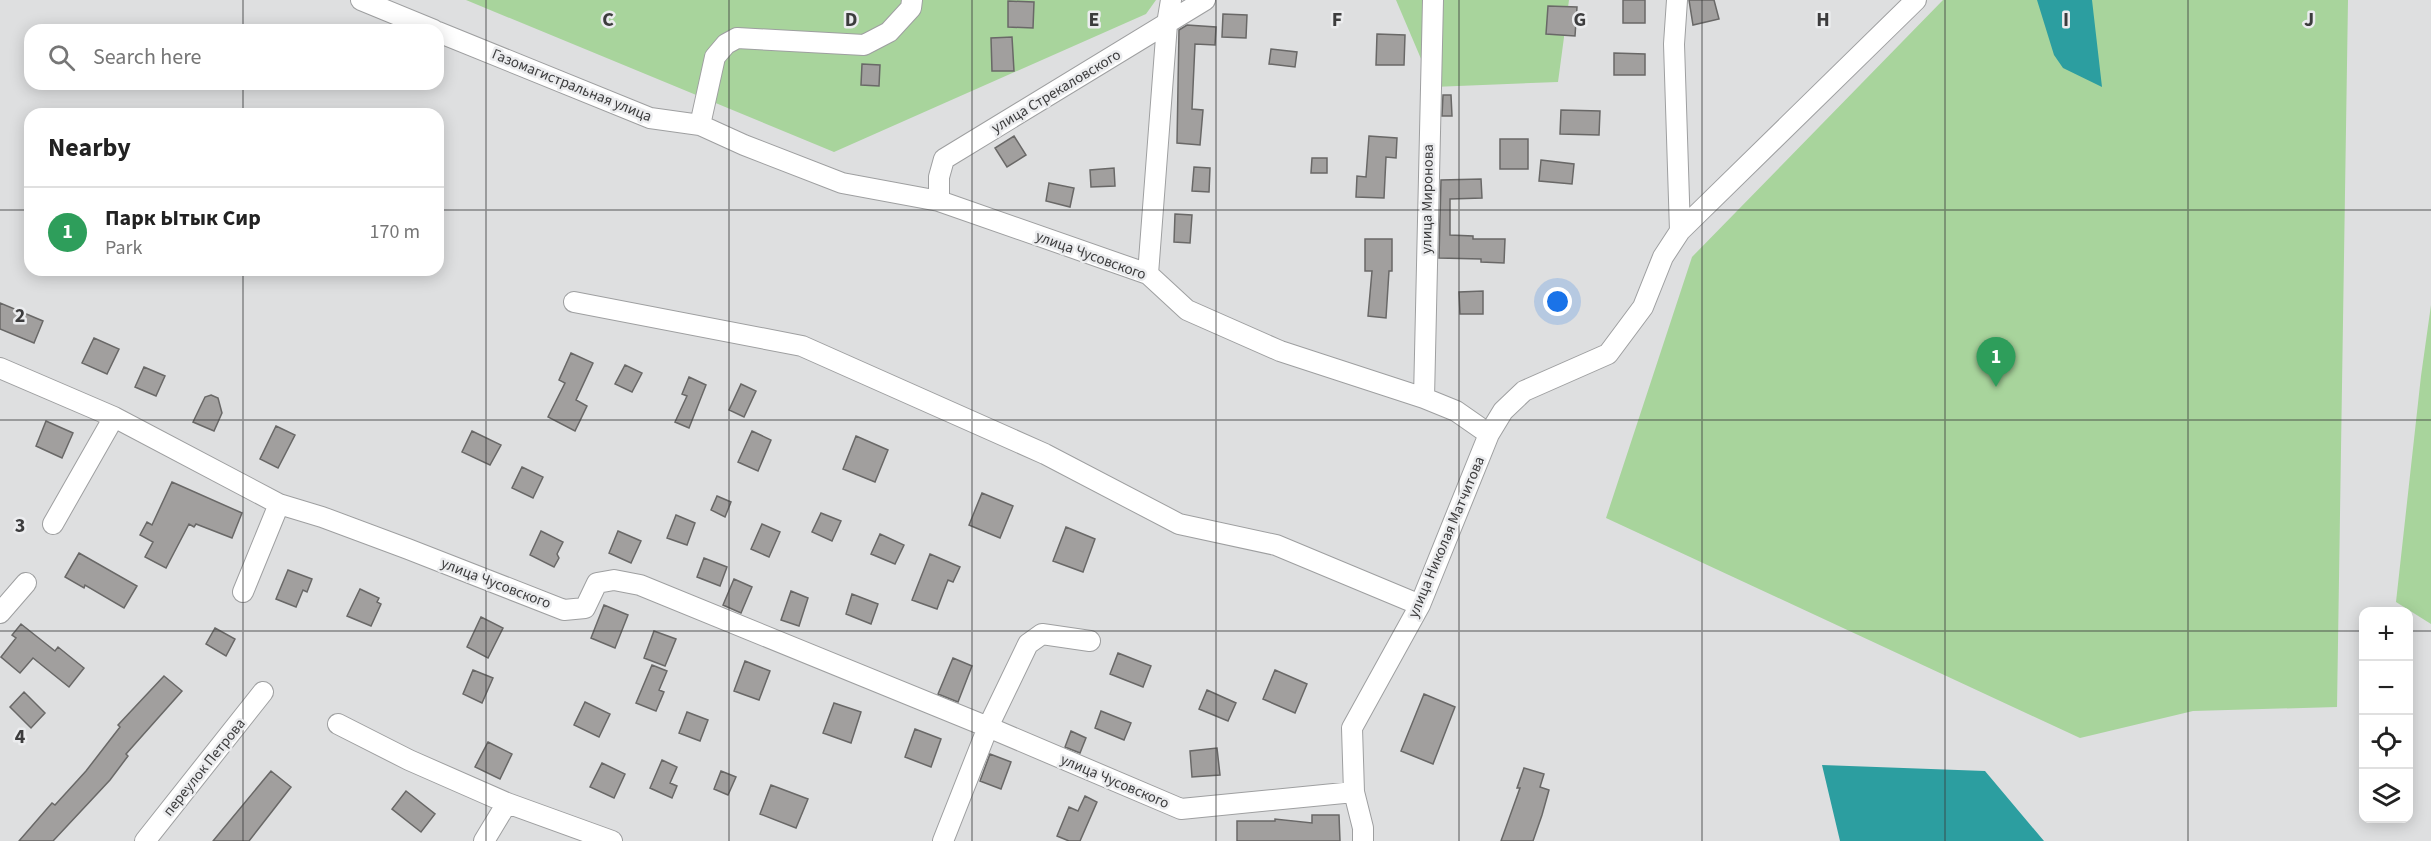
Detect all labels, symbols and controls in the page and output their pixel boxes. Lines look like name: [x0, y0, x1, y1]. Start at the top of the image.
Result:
text: C: [602, 6, 614, 34]
text: D: [845, 6, 857, 34]
text: E: [1089, 6, 1099, 34]
text: F: [1332, 6, 1342, 34]
text: G: [1574, 6, 1586, 34]
text: H: [1816, 6, 1830, 34]
text: I: [2063, 6, 2069, 34]
text: J: [2304, 6, 2314, 34]
search box: [24, 24, 444, 90]
icon: search: [45, 41, 78, 74]
text: Search here: [93, 41, 201, 73]
street label: Газомагистральная улица: [489, 44, 655, 127]
street label: улица Стрекаловского: [988, 44, 1125, 138]
text: Nearby: [48, 129, 131, 166]
street label: улица Миронова: [1416, 144, 1439, 254]
text: Парк Ытык Сир: [105, 202, 261, 234]
text: 1: [62, 218, 73, 246]
text: 170 m: [370, 218, 420, 246]
street label: улица Чусовского: [1033, 226, 1149, 285]
text: Park: [105, 234, 142, 262]
your location: [1543, 287, 1572, 316]
text: 2: [15, 302, 25, 330]
pin: 1: [1976, 338, 2016, 387]
street label: улица Николая Матчитова: [1403, 453, 1490, 621]
text: 3: [15, 512, 25, 540]
street label: улица Чусовского: [438, 553, 554, 614]
map controls: [2359, 607, 2413, 823]
button: +: [2359, 607, 2413, 661]
button: −: [2359, 661, 2413, 715]
street label: переулок Петрова: [158, 714, 250, 821]
button: locate: [2359, 715, 2413, 769]
text: 4: [15, 723, 26, 751]
street label: улица Чусовского: [1057, 749, 1172, 814]
button: layers: [2359, 769, 2413, 823]

